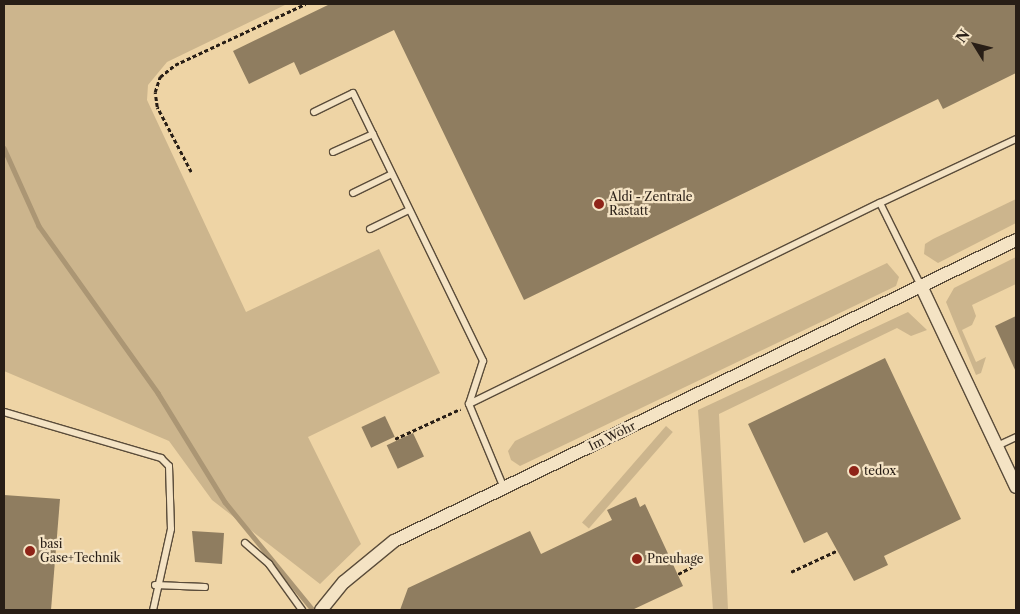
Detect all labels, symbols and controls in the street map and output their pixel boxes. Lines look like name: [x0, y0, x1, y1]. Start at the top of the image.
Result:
north arrow: [950, 20, 1000, 70]
text: N: [952, 26, 974, 46]
place label: Aldi - Zentrale Rastatt: [609, 190, 692, 218]
marker: Aldi - Zentrale Rastatt: [593, 198, 605, 210]
street label: Im Wöhr: [586, 418, 638, 454]
place label: tedox: [864, 464, 896, 478]
marker: tedox: [848, 465, 860, 477]
place label: basi Gase+Technik: [40, 537, 120, 565]
marker: basi Gase+Technik: [24, 545, 36, 557]
place label: Pneuhage: [647, 552, 703, 566]
marker: Pneuhage: [631, 553, 643, 565]

